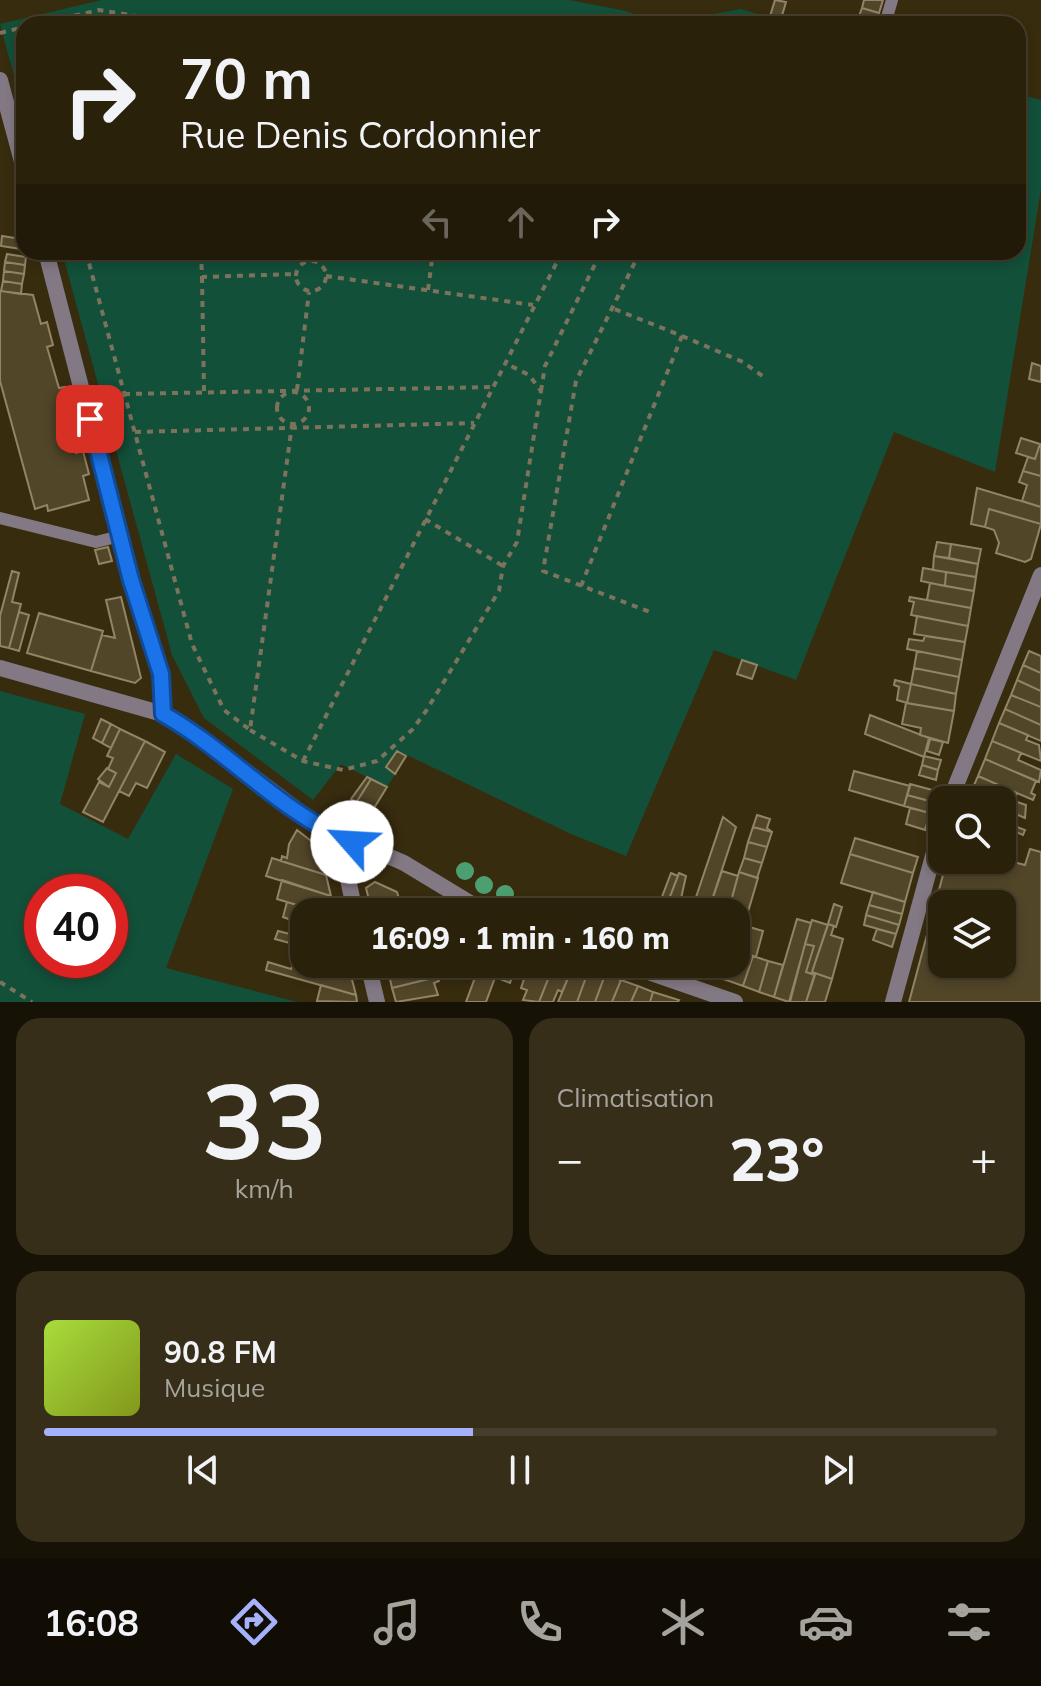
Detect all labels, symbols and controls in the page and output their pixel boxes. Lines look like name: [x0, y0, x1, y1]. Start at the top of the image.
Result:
text: 70 m: [180, 43, 313, 113]
icon: right: [48, 48, 152, 152]
text: Rue Denis Cordonnier: [180, 112, 540, 157]
icon: left: [415, 200, 459, 244]
icon: ahead: [499, 200, 543, 244]
icon: right: [583, 200, 627, 244]
pin: [56, 385, 124, 453]
icon: arrive: [68, 397, 112, 441]
map controls: [928, 786, 1016, 978]
button: search: [928, 786, 1016, 874]
position arrow: [310, 800, 394, 884]
speed limit sign: 40: [24, 874, 128, 978]
button: layers: [928, 890, 1016, 978]
text: 16:09 · 1 min · 160 m: [370, 919, 670, 957]
text: 33: [202, 1054, 327, 1185]
text: Climatisation: [557, 1081, 714, 1114]
text: 23°: [729, 1121, 824, 1196]
text: −: [557, 1131, 583, 1186]
text: +: [971, 1131, 997, 1186]
text: km/h: [235, 1172, 294, 1205]
text: 90.8 FM: [164, 1333, 277, 1371]
text: Musique: [164, 1371, 265, 1404]
icon: previous: [181, 1448, 225, 1492]
icon: pause: [498, 1448, 542, 1492]
icon: next: [816, 1448, 860, 1492]
icon: directions: [226, 1594, 282, 1650]
icon: music: [369, 1594, 425, 1650]
icon: phone: [512, 1594, 568, 1650]
icon: climate: [655, 1594, 711, 1650]
icon: car: [798, 1594, 854, 1650]
icon: filters: [941, 1594, 997, 1650]
text: 16:08: [44, 1600, 139, 1645]

